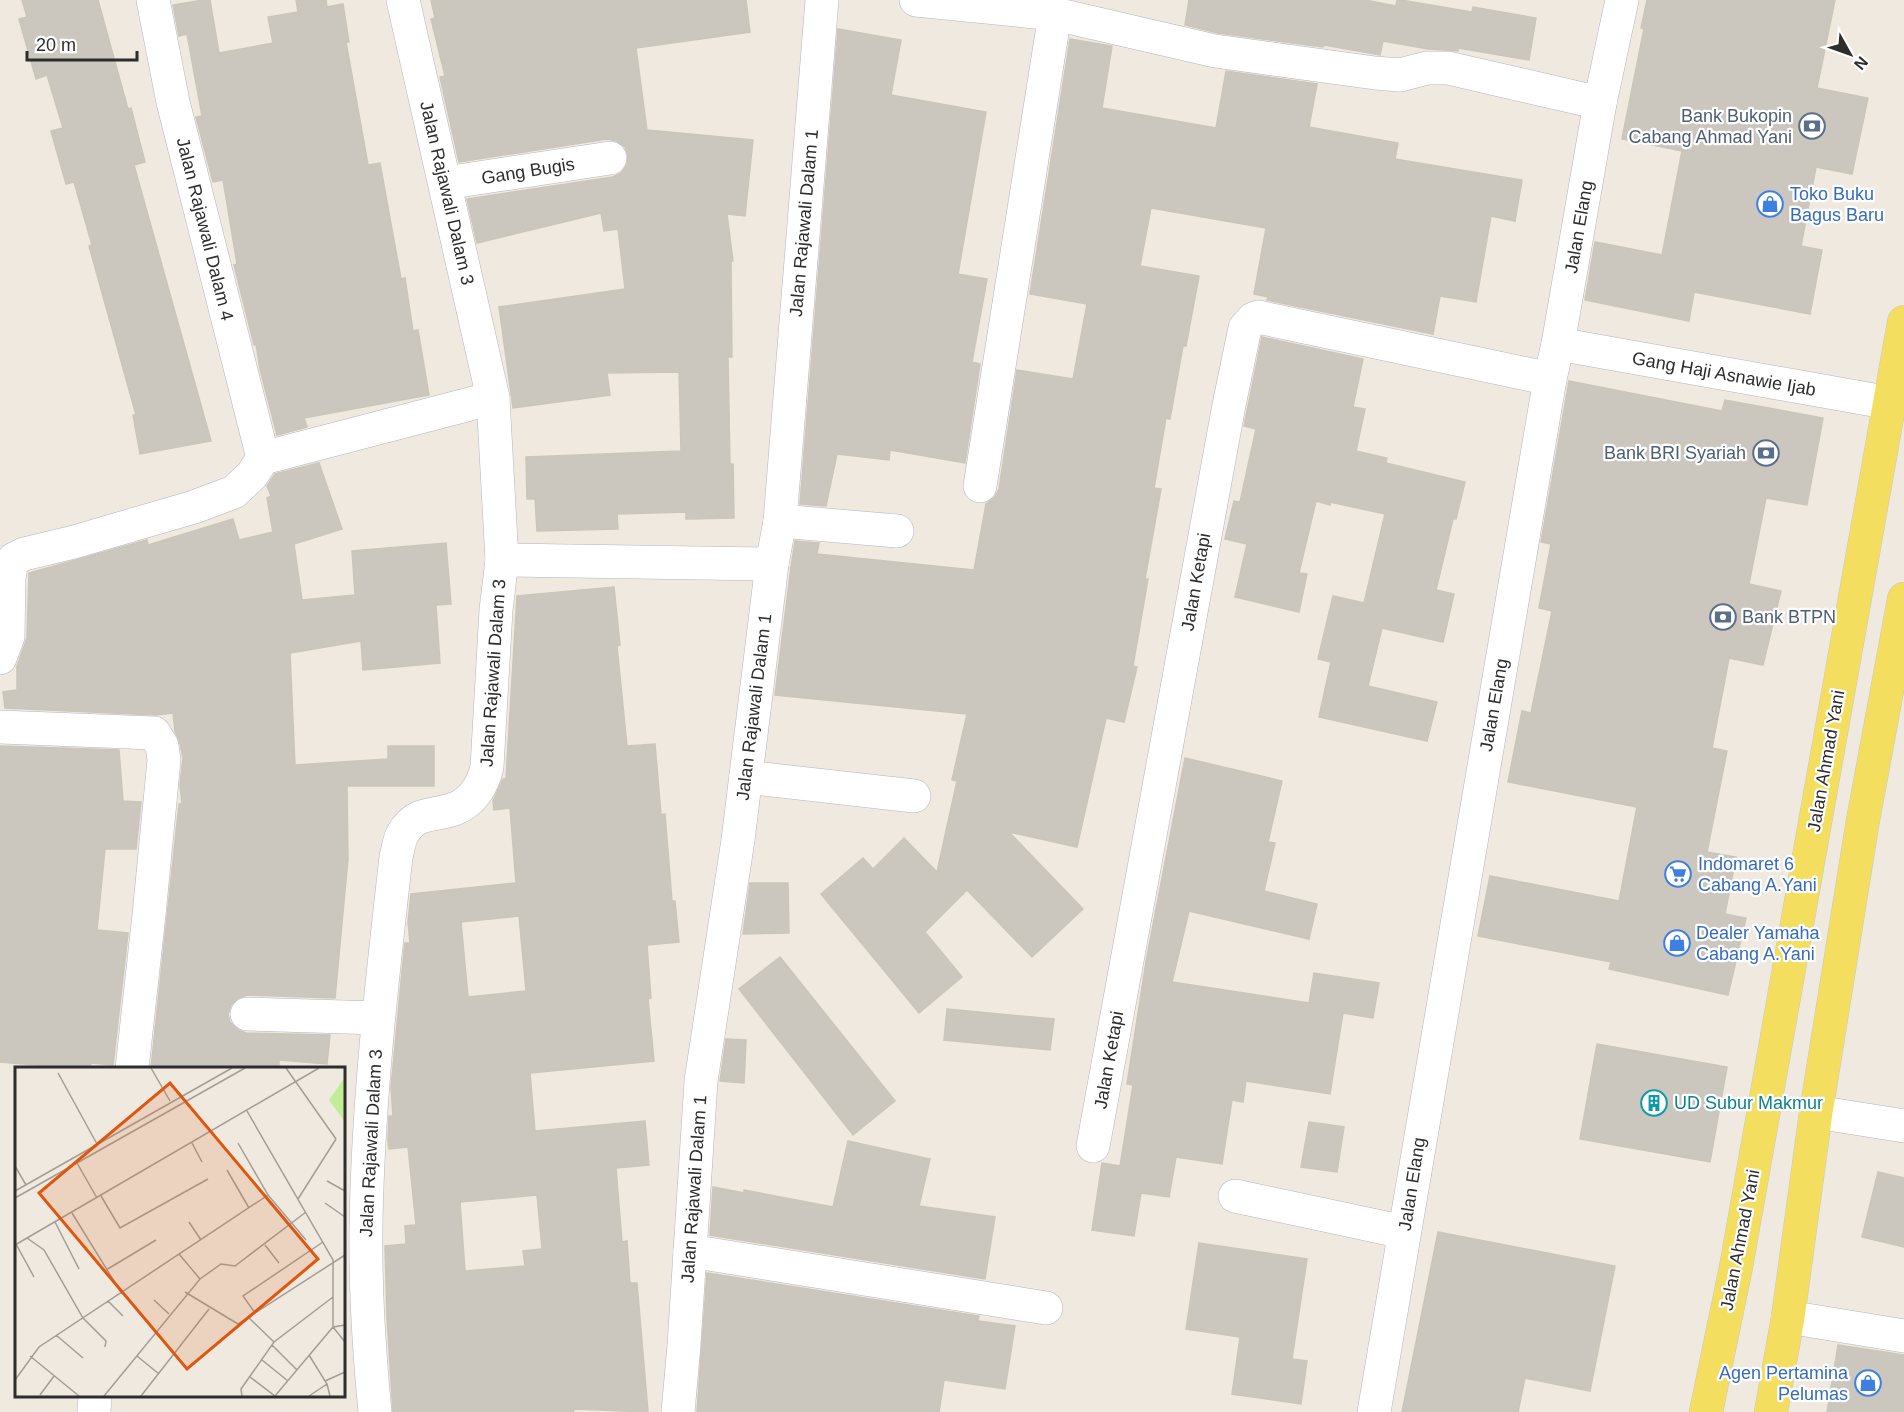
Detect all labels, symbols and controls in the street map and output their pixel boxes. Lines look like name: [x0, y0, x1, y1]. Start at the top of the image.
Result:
scale bar: [27, 24, 136, 62]
north arrow: [1820, 24, 1880, 84]
text: 20 m: [36, 35, 76, 55]
text: N: [1851, 53, 1871, 73]
street label: Jalan Rajawali Dalam 3: [416, 99, 478, 287]
place label: Bank Bukopin Cabang Ahmad Yani: [1629, 106, 1792, 147]
bank icon: Bank Bukopin Cabang Ahmad Yani: [1797, 111, 1827, 141]
street label: Jalan Rajawali Dalam 1: [786, 128, 822, 318]
street label: Jalan Rajawali Dalam 4: [173, 135, 237, 323]
street label: Gang Bugis: [480, 154, 576, 188]
street label: Jalan Elang: [1561, 179, 1597, 275]
place label: Toko Buku Bagus Baru: [1790, 184, 1884, 225]
shop icon: Toko Buku Bagus Baru: [1755, 189, 1785, 219]
street label: Gang Haji Asnawie Ijab: [1631, 348, 1817, 400]
bank icon: Bank BRI Syariah: [1751, 438, 1781, 468]
place label: Bank BRI Syariah: [1604, 443, 1746, 463]
street label: Jalan Ketapi: [1178, 531, 1214, 633]
street label: Jalan Rajawali Dalam 3: [476, 578, 510, 768]
bank icon: Bank BTPN: [1708, 602, 1738, 632]
place label: Bank BTPN: [1742, 607, 1836, 627]
street label: Jalan Rajawali Dalam 1: [733, 612, 775, 802]
street label: Jalan Elang: [1476, 657, 1512, 753]
street label: Jalan Ahmad Yani: [1804, 689, 1848, 833]
place label: Indomaret 6 Cabang A.Yani: [1698, 854, 1817, 895]
supermarket icon: Indomaret 6 Cabang A.Yani: [1663, 859, 1693, 889]
place label: Dealer Yamaha Cabang A.Yani: [1696, 923, 1820, 964]
shop icon: Dealer Yamaha Cabang A.Yani: [1662, 928, 1692, 958]
street label: Jalan Ketapi: [1091, 1009, 1127, 1111]
street label: Jalan Rajawali Dalam 3: [356, 1049, 386, 1237]
inset map: [15, 1067, 345, 1397]
building icon: UD Subur Makmur: [1639, 1088, 1669, 1118]
place label: UD Subur Makmur: [1674, 1093, 1823, 1113]
street label: Jalan Rajawali Dalam 1: [677, 1094, 711, 1284]
street label: Jalan Elang: [1395, 1136, 1429, 1232]
street label: Jalan Ahmad Yani: [1716, 1168, 1764, 1312]
place label: Agen Pertamina Pelumas: [1719, 1363, 1849, 1404]
shop icon: Agen Pertamina Pelumas: [1853, 1368, 1883, 1398]

